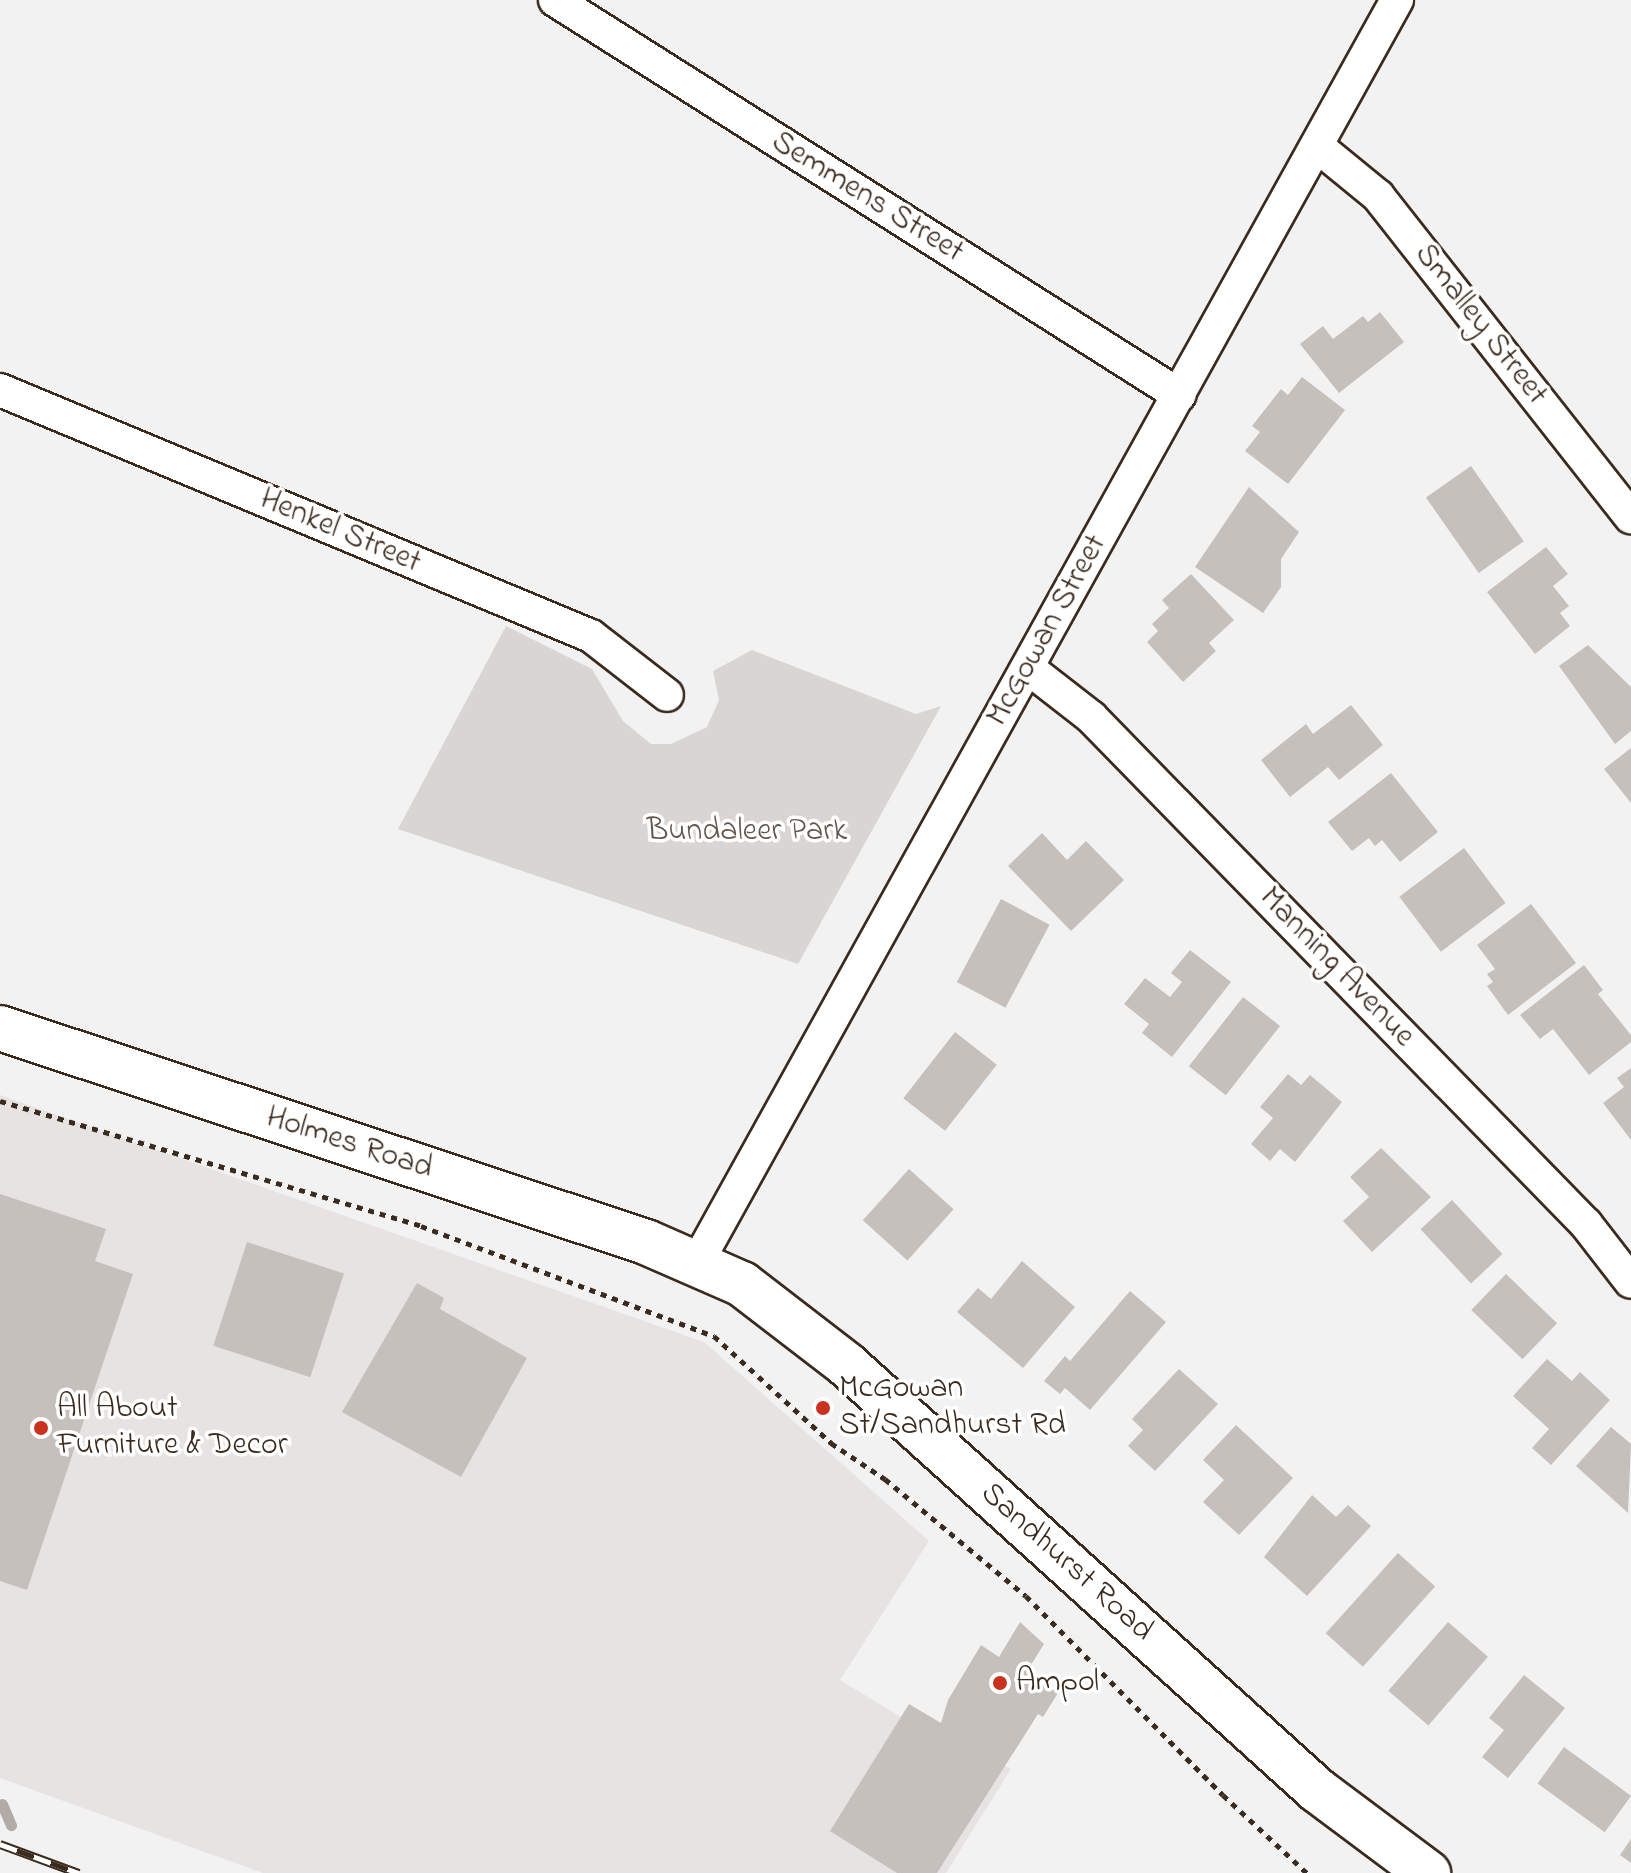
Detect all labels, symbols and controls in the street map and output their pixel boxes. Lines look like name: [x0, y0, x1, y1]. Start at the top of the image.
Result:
street label: Semmens Street: [764, 124, 970, 272]
street label: Smalley Street: [1405, 237, 1555, 413]
street label: Henkel Street: [254, 481, 426, 583]
street label: McGowan Street: [980, 529, 1116, 733]
park label: Bundaleer Park: [647, 813, 847, 851]
street label: Manning Avenue: [1250, 880, 1422, 1056]
street label: Holmes Road: [261, 1099, 437, 1189]
place label: McGowan St/Sandhurst Rd: [839, 1371, 1066, 1446]
place label: All About Furniture & Decor: [57, 1391, 288, 1466]
marker: McGowan St/Sandhurst Rd: [814, 1399, 832, 1417]
marker: All About Furniture & Decor: [32, 1419, 50, 1437]
street label: Sandhurst Road: [972, 1475, 1160, 1651]
place label: Ampol: [1016, 1664, 1099, 1702]
marker: Ampol: [991, 1674, 1009, 1692]

